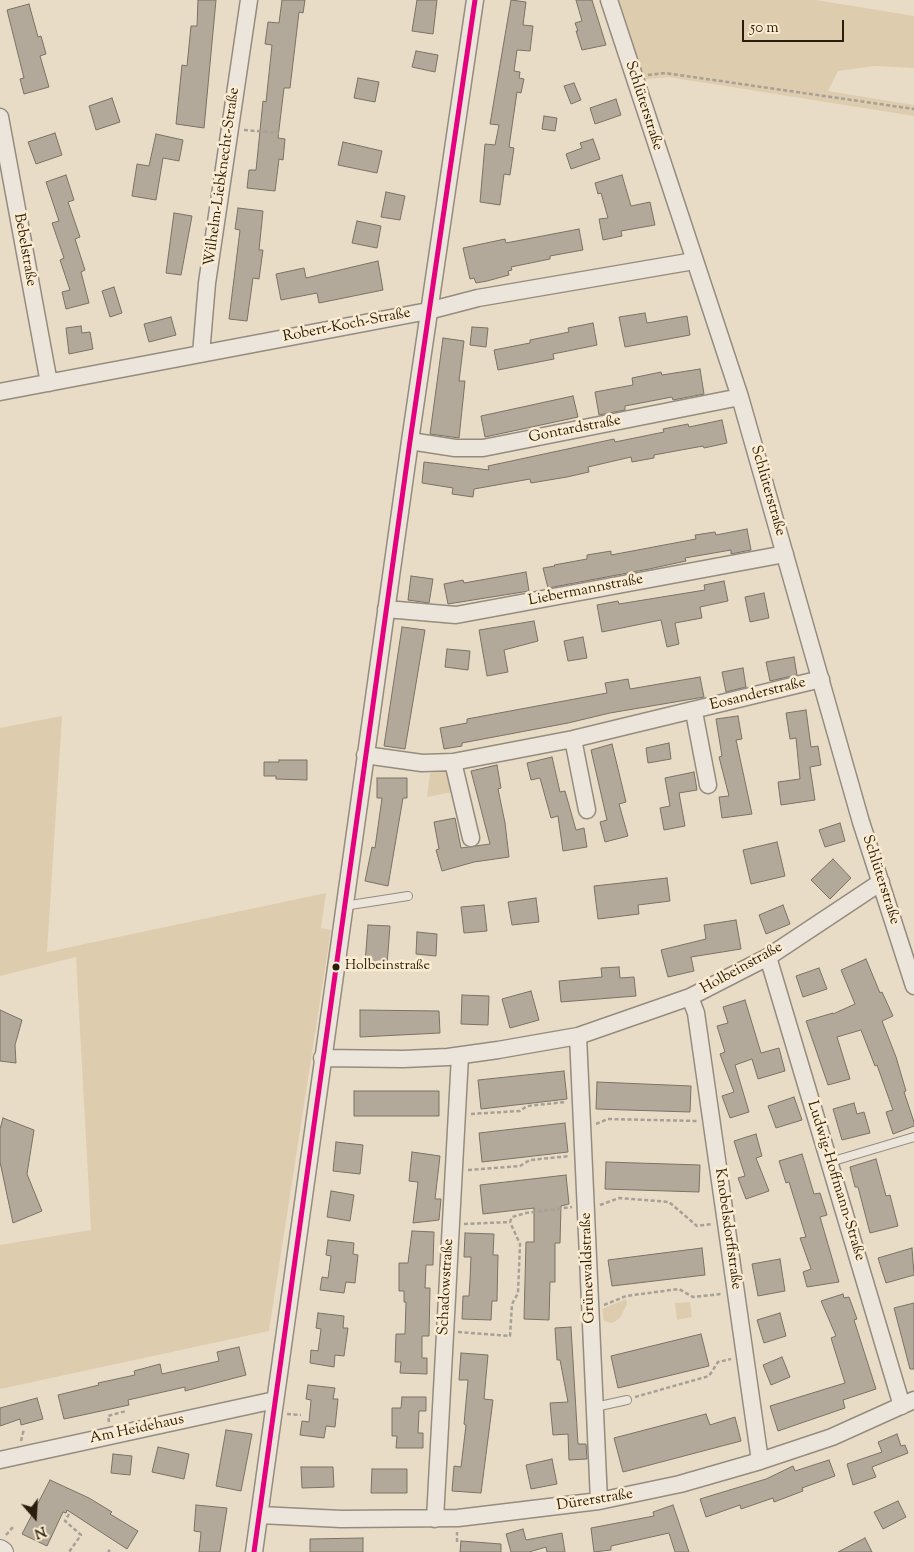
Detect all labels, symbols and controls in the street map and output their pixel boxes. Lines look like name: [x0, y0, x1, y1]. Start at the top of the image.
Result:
scale bar: [744, 10, 846, 42]
text: 50 m: [750, 18, 779, 39]
street label: Schlüterstraße: [620, 59, 666, 153]
street label: Wilhelm-Liebknecht-Straße: [202, 86, 244, 268]
street label: Bebelstraße: [9, 212, 39, 288]
street label: Robert-Koch-Straße: [282, 305, 412, 347]
street label: Gontardstraße: [527, 412, 623, 448]
street label: Schlüterstraße: [745, 444, 789, 538]
street label: Liebermannstraße: [527, 571, 645, 611]
street label: Eosanderstraße: [708, 674, 808, 716]
street label: Schlüterstraße: [857, 833, 903, 927]
street label: Holbeinstraße: [698, 939, 786, 999]
place label: Holbeinstraße: [345, 959, 430, 975]
marker: Holbeinstraße: [331, 962, 341, 972]
street label: Ludwig-Hoffmann-Straße: [802, 1099, 868, 1263]
street label: Knobelsdorffstraße: [710, 1167, 744, 1291]
street label: Grünewaldstraße: [578, 1212, 600, 1324]
street label: Schadowstraße: [435, 1238, 459, 1336]
street label: Am Heidehaus: [88, 1411, 186, 1449]
street label: Dürerstraße: [555, 1486, 635, 1516]
north arrow: [10, 1492, 60, 1542]
text: N: [31, 1520, 48, 1542]

